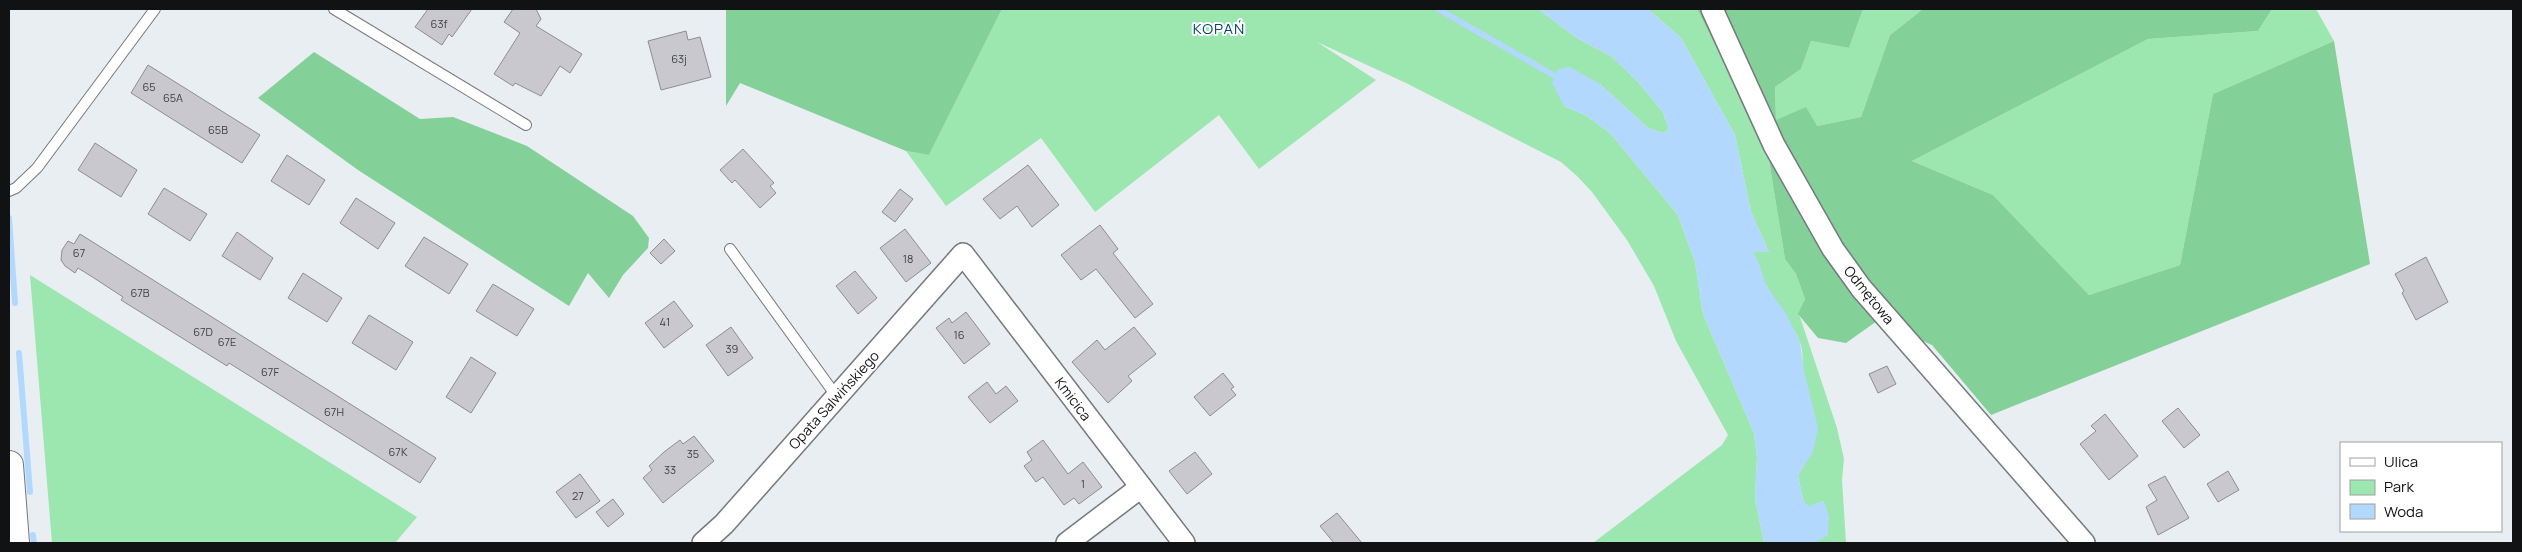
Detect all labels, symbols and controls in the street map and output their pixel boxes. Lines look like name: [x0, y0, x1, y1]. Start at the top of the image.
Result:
house number: 63f: [431, 16, 448, 31]
district label: KOPAŃ: [1193, 18, 1245, 39]
house number: 63j: [671, 51, 687, 66]
house number: 65: [142, 79, 156, 94]
house number: 65A: [163, 90, 183, 105]
house number: 65B: [208, 122, 228, 137]
house number: 67: [73, 245, 85, 260]
house number: 18: [903, 251, 913, 266]
street label: Odmętowa: [1840, 262, 1899, 328]
house number: 67B: [130, 285, 150, 300]
house number: 41: [660, 314, 670, 329]
house number: 67D: [193, 324, 213, 339]
house number: 16: [953, 327, 965, 342]
house number: 67E: [218, 334, 236, 349]
house number: 39: [726, 341, 739, 356]
street label: Opata Salwińskiego: [784, 346, 883, 453]
house number: 67F: [261, 364, 279, 379]
street label: Kmicica: [1051, 373, 1096, 424]
house number: 67H: [324, 404, 344, 419]
legend: [2340, 442, 2502, 532]
house number: 67K: [389, 444, 408, 459]
house number: 35: [687, 446, 699, 461]
text: Ulica: [2384, 451, 2418, 472]
house number: 33: [664, 462, 676, 477]
house number: 1: [1081, 476, 1085, 491]
text: Park: [2384, 476, 2414, 497]
house number: 27: [572, 488, 584, 503]
text: Woda: [2384, 501, 2423, 522]

